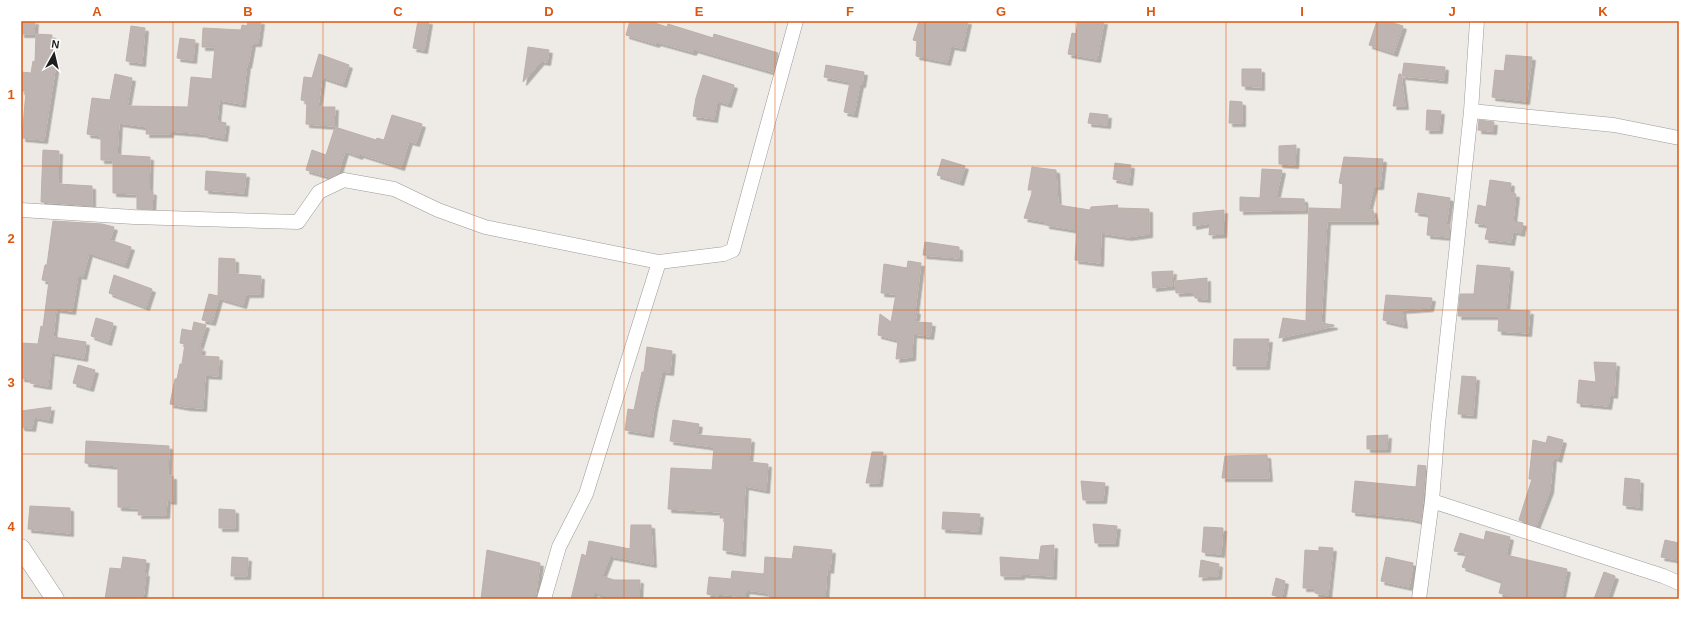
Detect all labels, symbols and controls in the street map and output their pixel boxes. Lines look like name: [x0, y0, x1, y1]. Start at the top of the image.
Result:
text: A: [92, 4, 102, 19]
text: B: [243, 4, 253, 19]
text: C: [393, 4, 403, 19]
text: D: [544, 4, 554, 19]
text: E: [695, 4, 704, 19]
text: F: [846, 4, 854, 19]
text: G: [996, 4, 1006, 19]
text: H: [1146, 4, 1156, 19]
text: I: [1300, 4, 1304, 19]
text: J: [1448, 4, 1456, 19]
text: K: [1598, 4, 1608, 19]
north arrow: [34, 34, 74, 74]
text: N: [51, 38, 60, 51]
text: 1: [7, 87, 15, 102]
text: 2: [7, 231, 15, 246]
text: 3: [7, 375, 15, 390]
text: 4: [7, 519, 15, 534]

